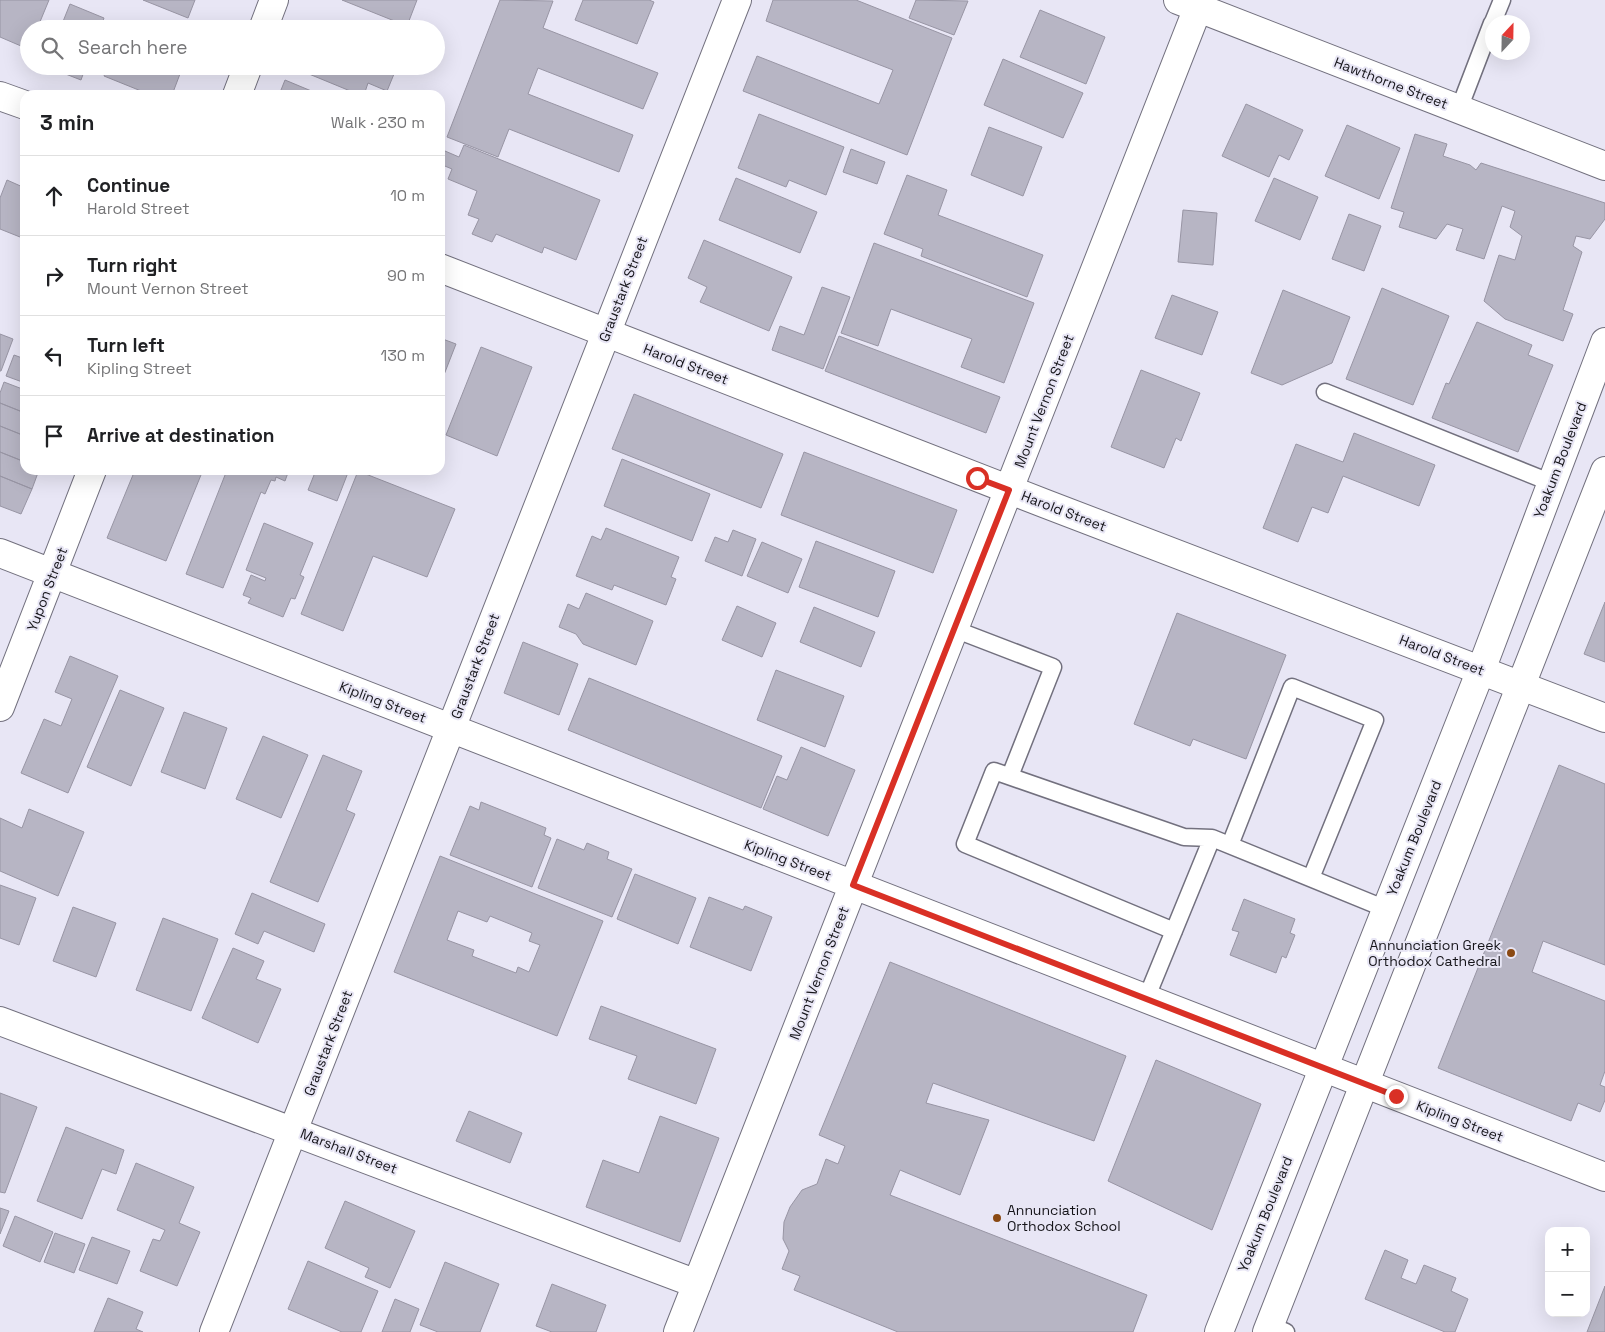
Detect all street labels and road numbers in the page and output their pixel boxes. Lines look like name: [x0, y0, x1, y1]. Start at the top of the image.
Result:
street label: Hawthorne Street: [1332, 53, 1450, 113]
street label: Graustark Street: [595, 234, 651, 344]
street label: Mount Vernon Street: [1010, 332, 1078, 470]
street label: Harold Street: [641, 340, 731, 388]
street label: Yoakum Boulevard: [1530, 399, 1590, 521]
street label: Harold Street: [1019, 487, 1109, 535]
street label: Yupon Street: [23, 544, 71, 634]
street label: Graustark Street: [447, 611, 503, 721]
street label: Harold Street: [1397, 631, 1487, 679]
street label: Kipling Street: [337, 677, 429, 727]
street label: Yoakum Boulevard: [1383, 778, 1445, 898]
street label: Kipling Street: [742, 835, 834, 885]
street label: Mount Vernon Street: [785, 904, 853, 1042]
street label: Graustark Street: [300, 988, 356, 1098]
street label: Kipling Street: [1414, 1096, 1506, 1146]
street label: Marshall Street: [298, 1124, 400, 1178]
street label: Yoakum Boulevard: [1234, 1154, 1296, 1274]

